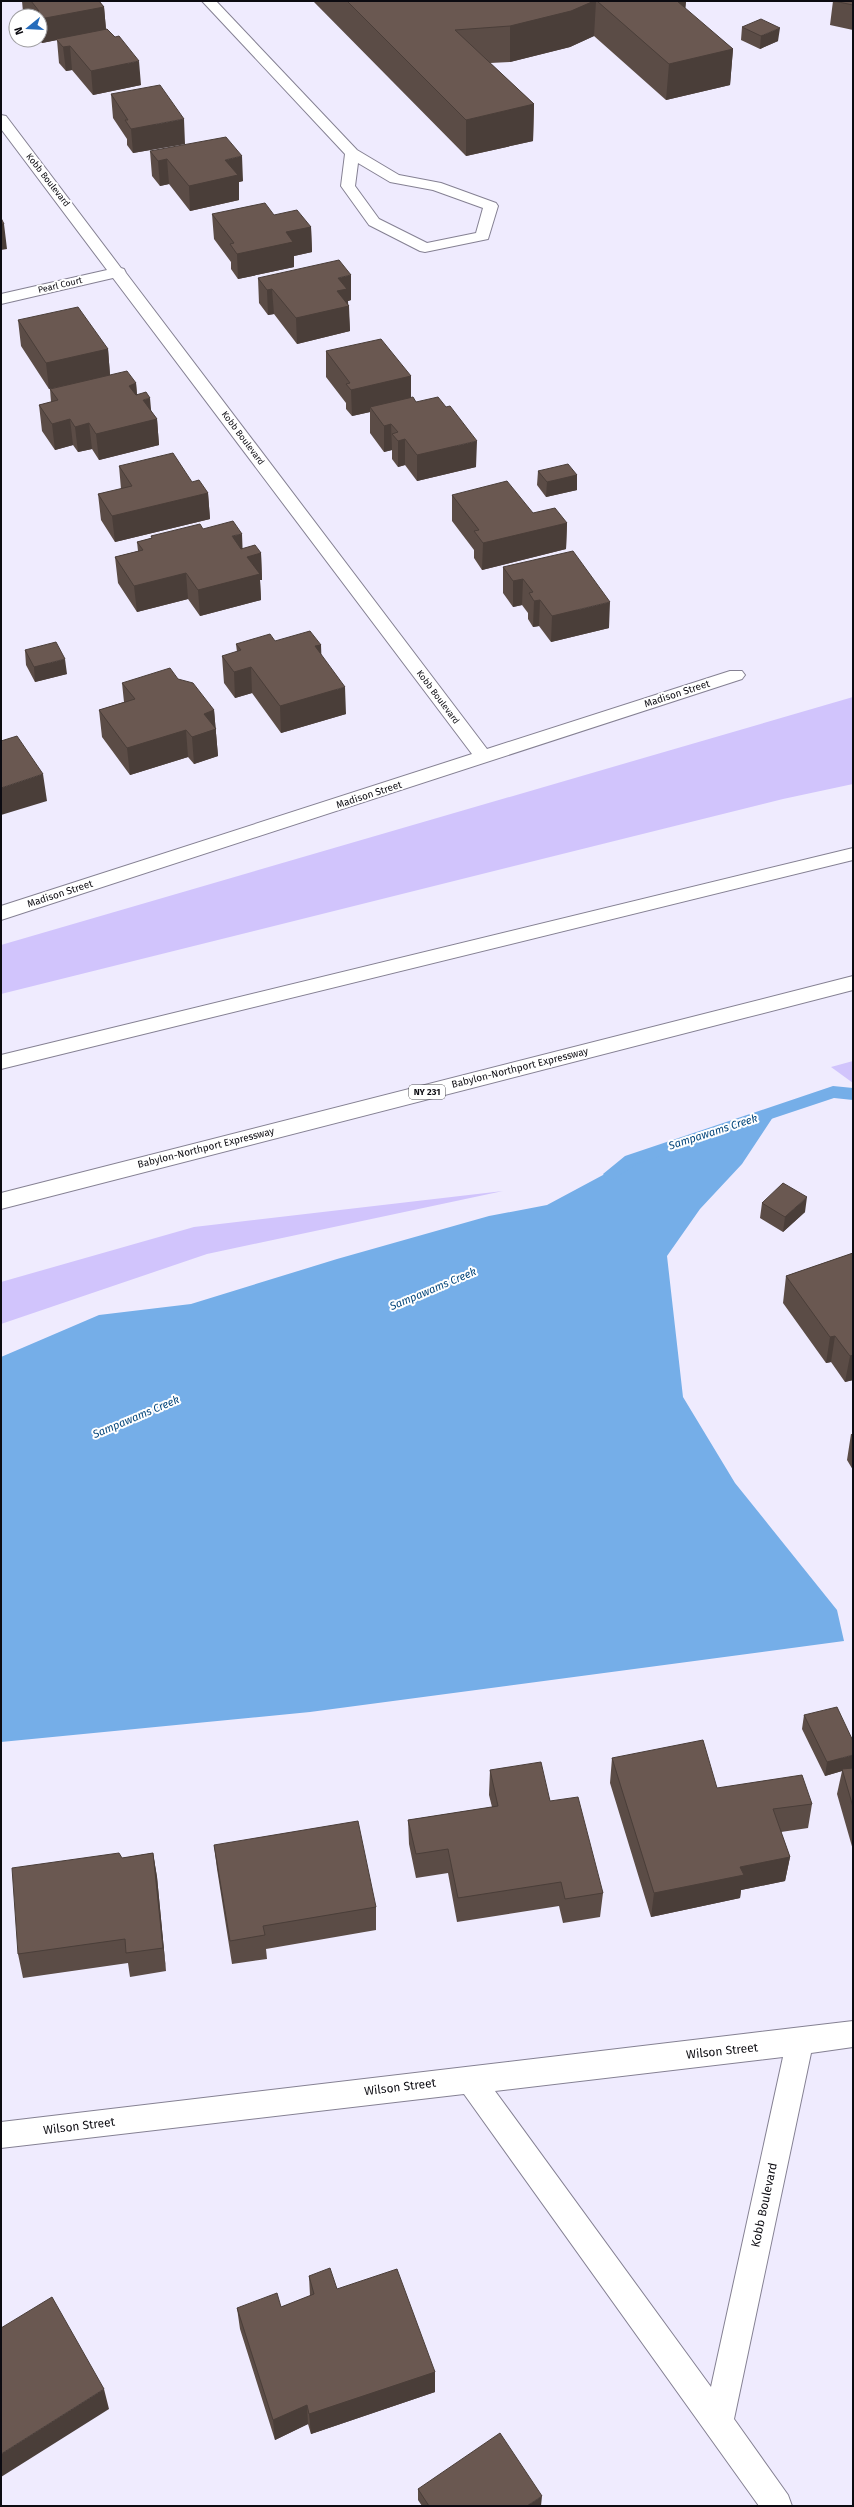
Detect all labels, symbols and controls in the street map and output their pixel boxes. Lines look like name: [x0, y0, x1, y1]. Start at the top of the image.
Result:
north arrow: [8, 8, 48, 48]
text: N: [12, 25, 26, 36]
street label: Kobb Boulevard: [24, 151, 72, 209]
street label: Pearl Court: [37, 275, 84, 295]
street label: Kobb Boulevard: [220, 409, 266, 467]
street label: Kobb Boulevard: [415, 668, 461, 726]
street label: Madison Street: [643, 678, 712, 710]
street label: Madison Street: [335, 779, 404, 811]
street label: Madison Street: [26, 878, 95, 910]
street label: Babylon-Northport Expressway: [450, 1045, 590, 1091]
road number: NY 231: [409, 1085, 445, 1099]
water label: Sampawams Creek: [666, 1112, 759, 1153]
street label: Babylon-Northport Expressway: [136, 1125, 276, 1171]
water label: Sampawams Creek: [387, 1265, 478, 1313]
water label: Sampawams Creek: [90, 1393, 181, 1441]
street label: Wilson Street: [685, 2040, 759, 2062]
street label: Wilson Street: [363, 2076, 437, 2098]
street label: Wilson Street: [42, 2115, 116, 2137]
street label: Kobb Boulevard: [748, 2161, 780, 2249]

